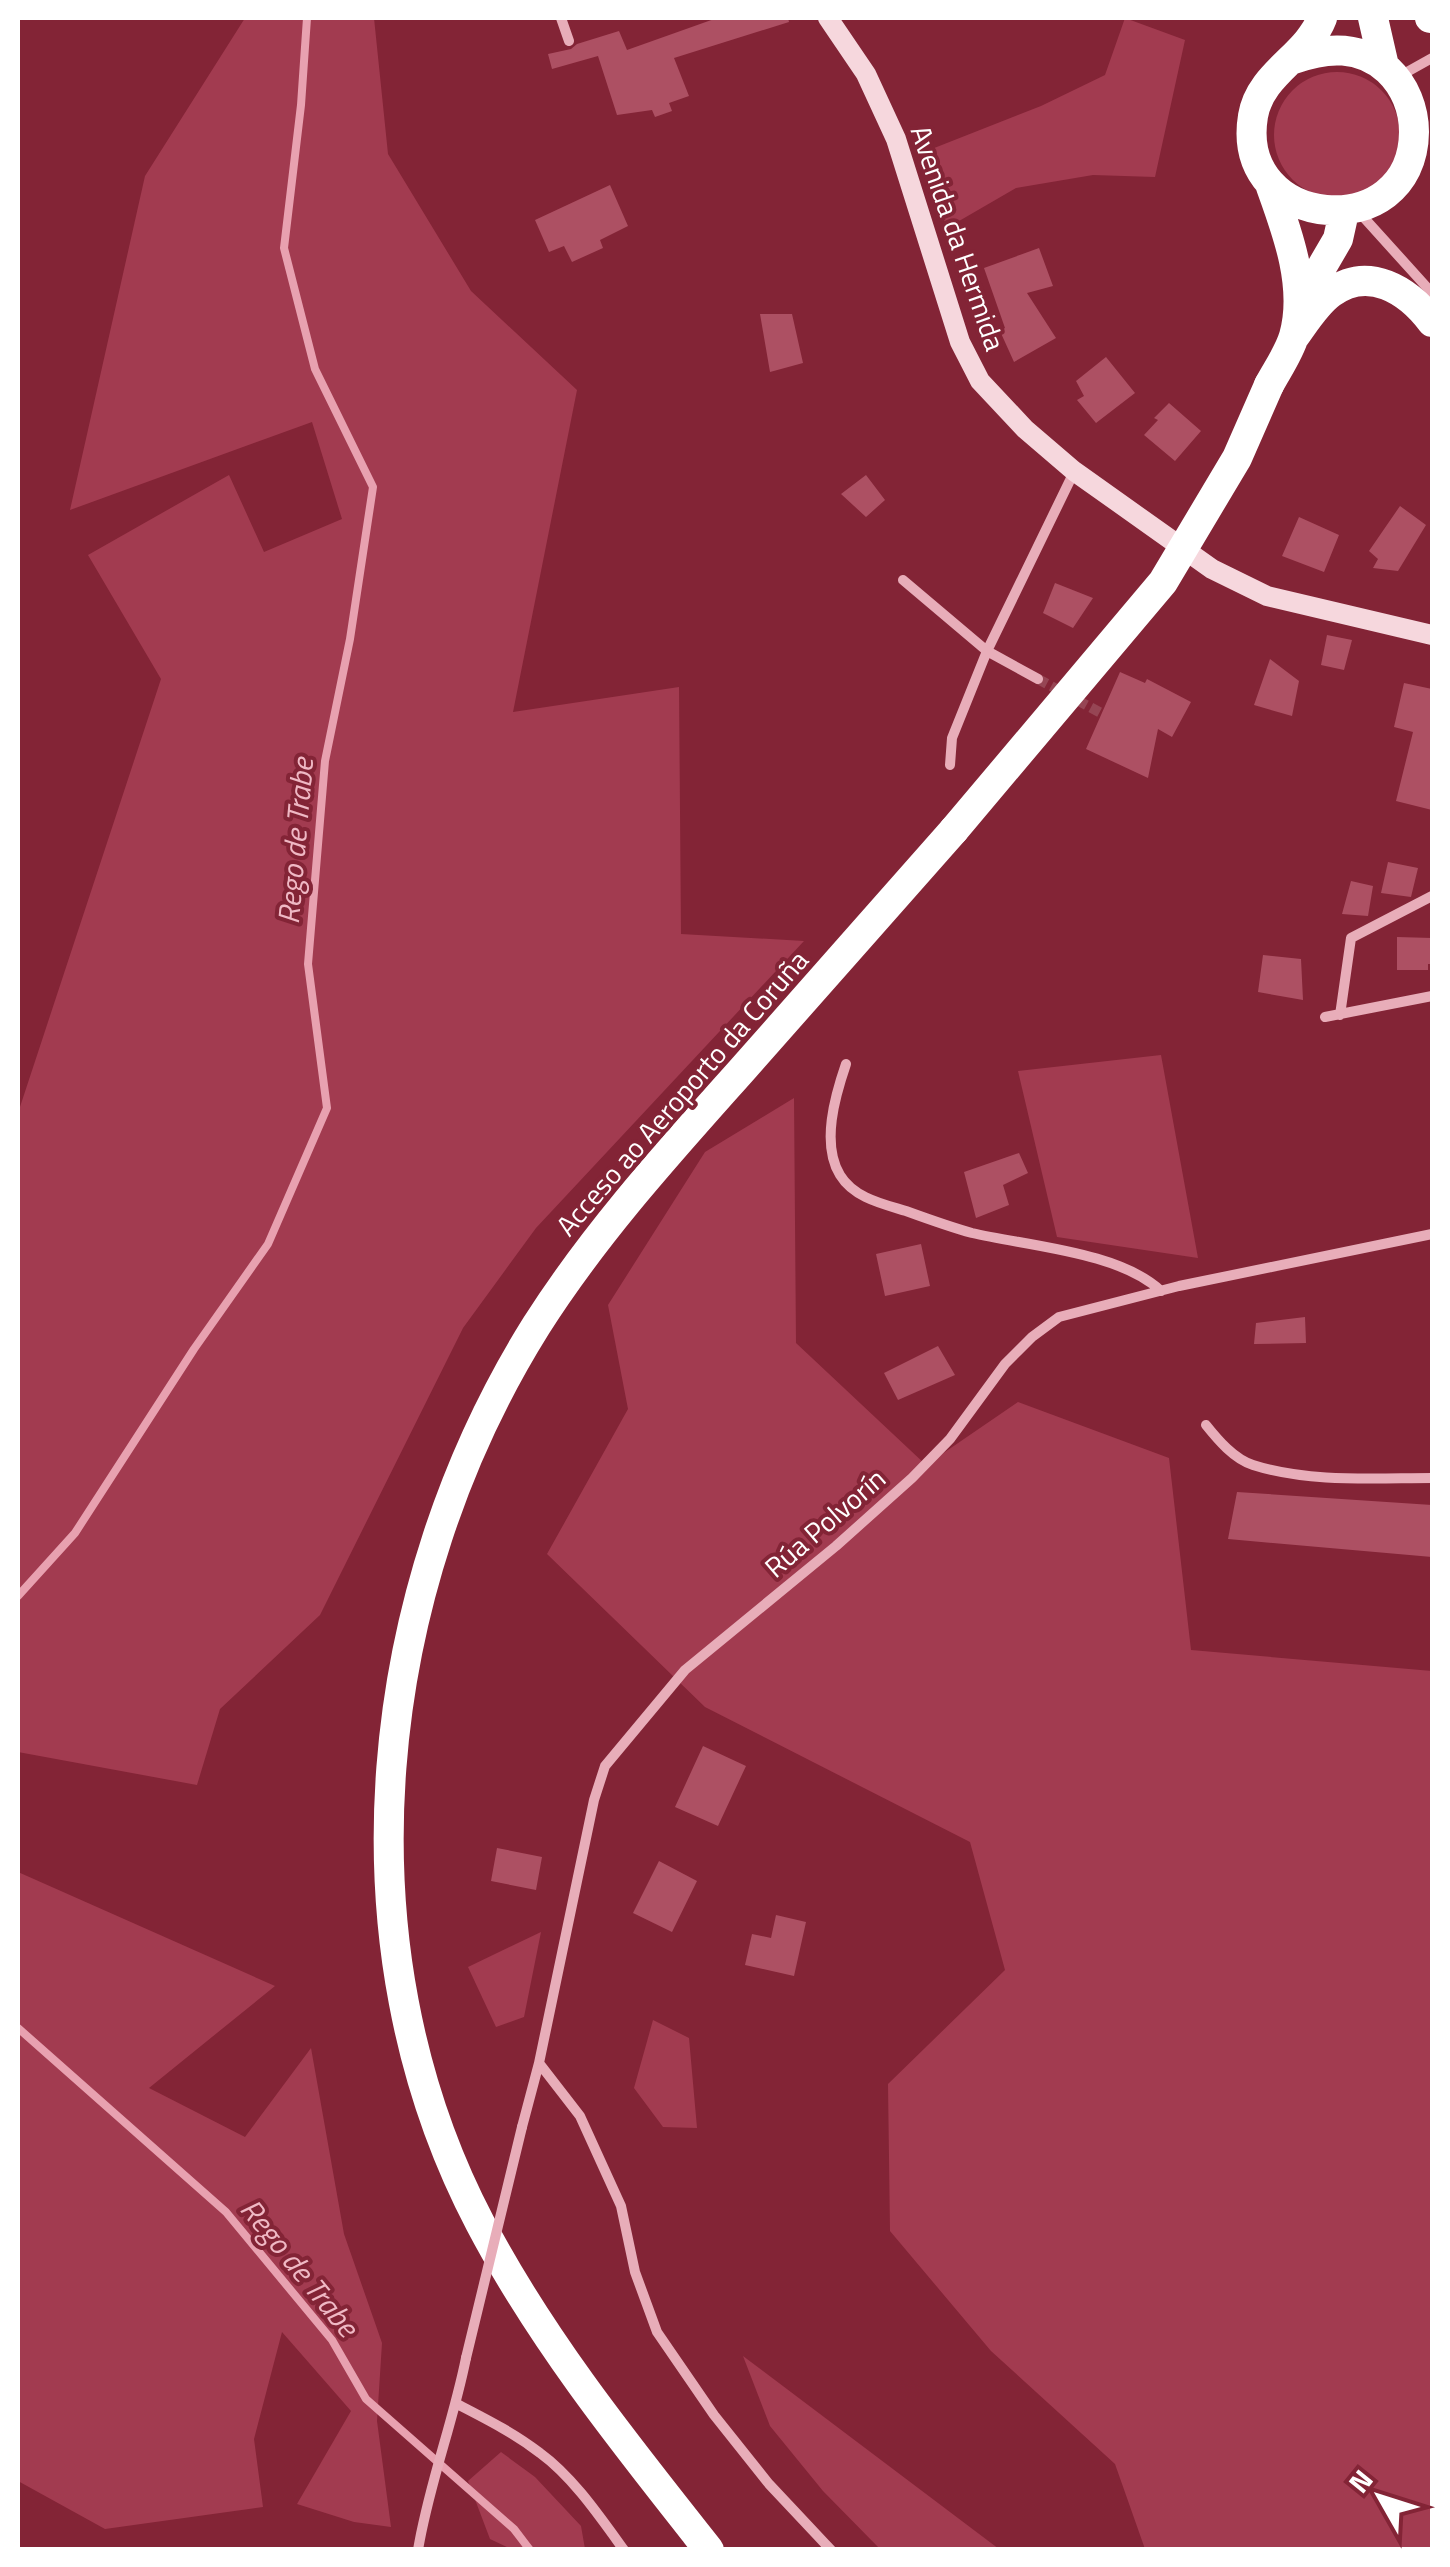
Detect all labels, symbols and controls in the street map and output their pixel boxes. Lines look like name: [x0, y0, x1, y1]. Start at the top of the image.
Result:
street label: Avenida da Hermida: [900, 119, 1017, 356]
water label: Rego de Trabe: [265, 754, 325, 926]
street label: Acceso ao Aeroporto da Coruña: [545, 940, 818, 1245]
street label: Rúa Polvorín: [754, 1458, 895, 1588]
water label: Rego de Trabe: [230, 2188, 371, 2348]
north arrow: [1330, 2447, 1430, 2547]
text: N: [1337, 2460, 1383, 2502]

